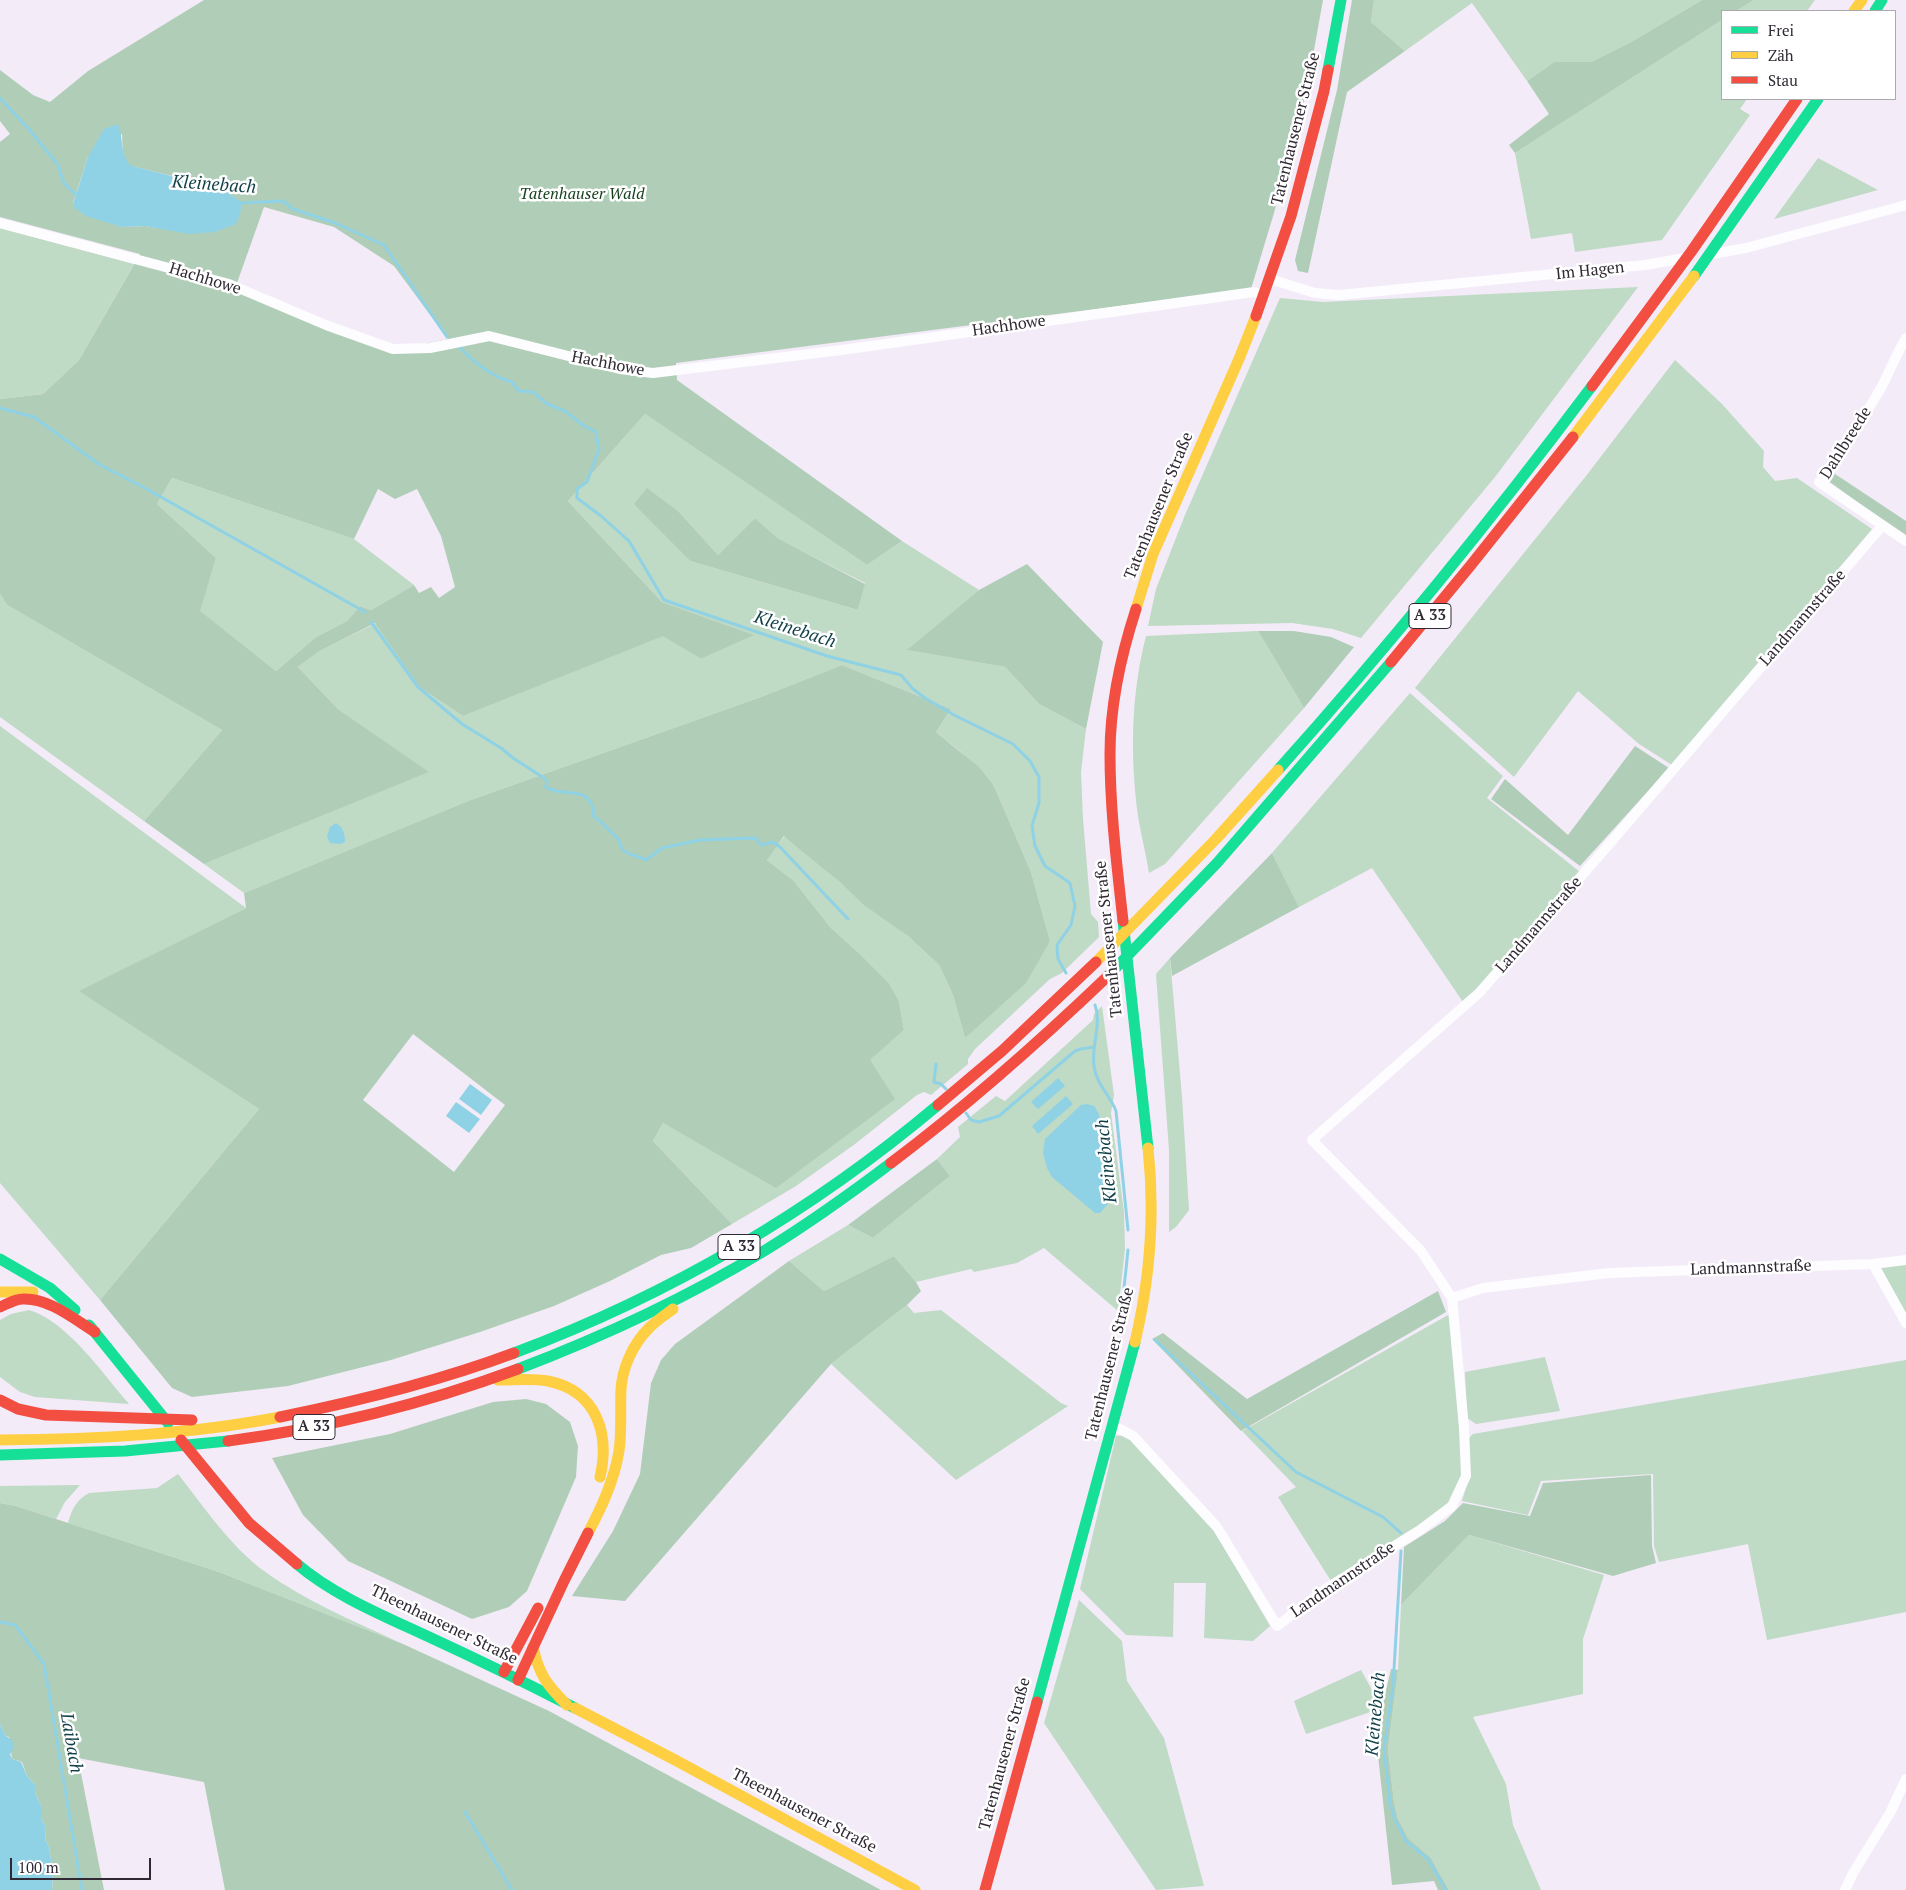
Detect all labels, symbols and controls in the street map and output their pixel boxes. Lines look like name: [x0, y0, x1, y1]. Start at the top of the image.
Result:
legend: [1721, 10, 1896, 100]
text: Frei: [1768, 20, 1794, 40]
text: Zäh: [1768, 45, 1794, 65]
street label: Tatenhausener Straße: [1268, 50, 1324, 208]
text: Stau: [1768, 70, 1798, 90]
water label: Kleinebach: [171, 171, 257, 199]
park label: Tatenhauser Wald: [520, 184, 644, 204]
street label: Im Hagen: [1555, 258, 1625, 284]
street label: Hachhowe: [167, 259, 243, 299]
street label: Hachhowe: [971, 311, 1047, 341]
street label: Hachhowe: [570, 348, 646, 380]
street label: Dahlbreede: [1816, 403, 1876, 483]
street label: Tatenhausener Straße: [1121, 430, 1197, 582]
street label: Landmannstraße: [1756, 566, 1850, 670]
road number: A 33: [1409, 604, 1451, 628]
water label: Kleinebach: [752, 607, 838, 653]
street label: Tatenhausener Straße: [1091, 860, 1127, 1018]
street label: Landmannstraße: [1492, 873, 1586, 977]
water label: Kleinebach: [1092, 1118, 1122, 1204]
road number: A 33: [718, 1234, 760, 1260]
street label: Landmannstraße: [1690, 1256, 1812, 1280]
street label: Tatenhausener Straße: [1082, 1285, 1138, 1443]
road number: A 33: [293, 1414, 335, 1440]
street label: Landmannstraße: [1287, 1538, 1399, 1622]
street label: Theenhausener Straße: [367, 1581, 521, 1669]
water label: Kleinebach: [1362, 1671, 1390, 1757]
street label: Tatenhausener Straße: [975, 1676, 1035, 1832]
water label: Laibach: [55, 1711, 87, 1775]
street label: Theenhausener Straße: [728, 1765, 880, 1857]
scale bar: [12, 1848, 154, 1880]
text: 100 m: [18, 1857, 59, 1877]

